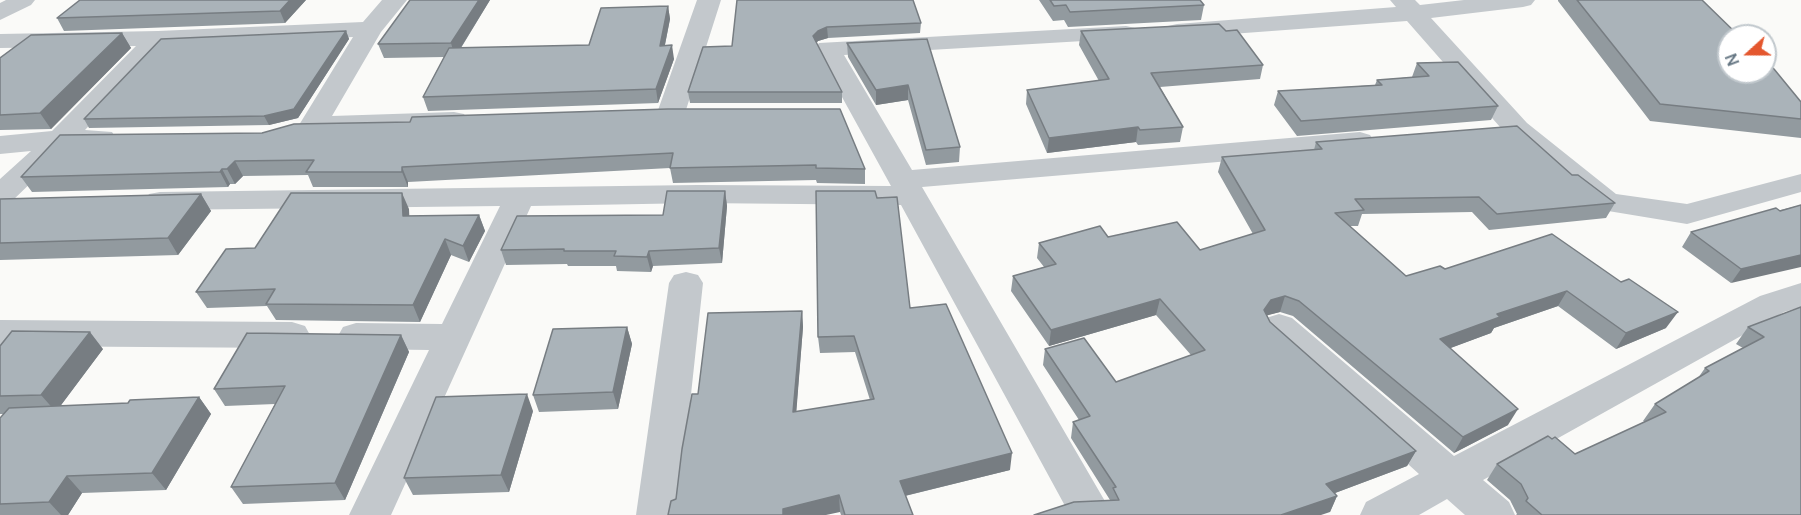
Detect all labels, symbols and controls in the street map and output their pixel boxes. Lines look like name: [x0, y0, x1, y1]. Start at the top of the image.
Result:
north arrow: [1717, 24, 1777, 84]
text: N: [1720, 50, 1744, 69]

